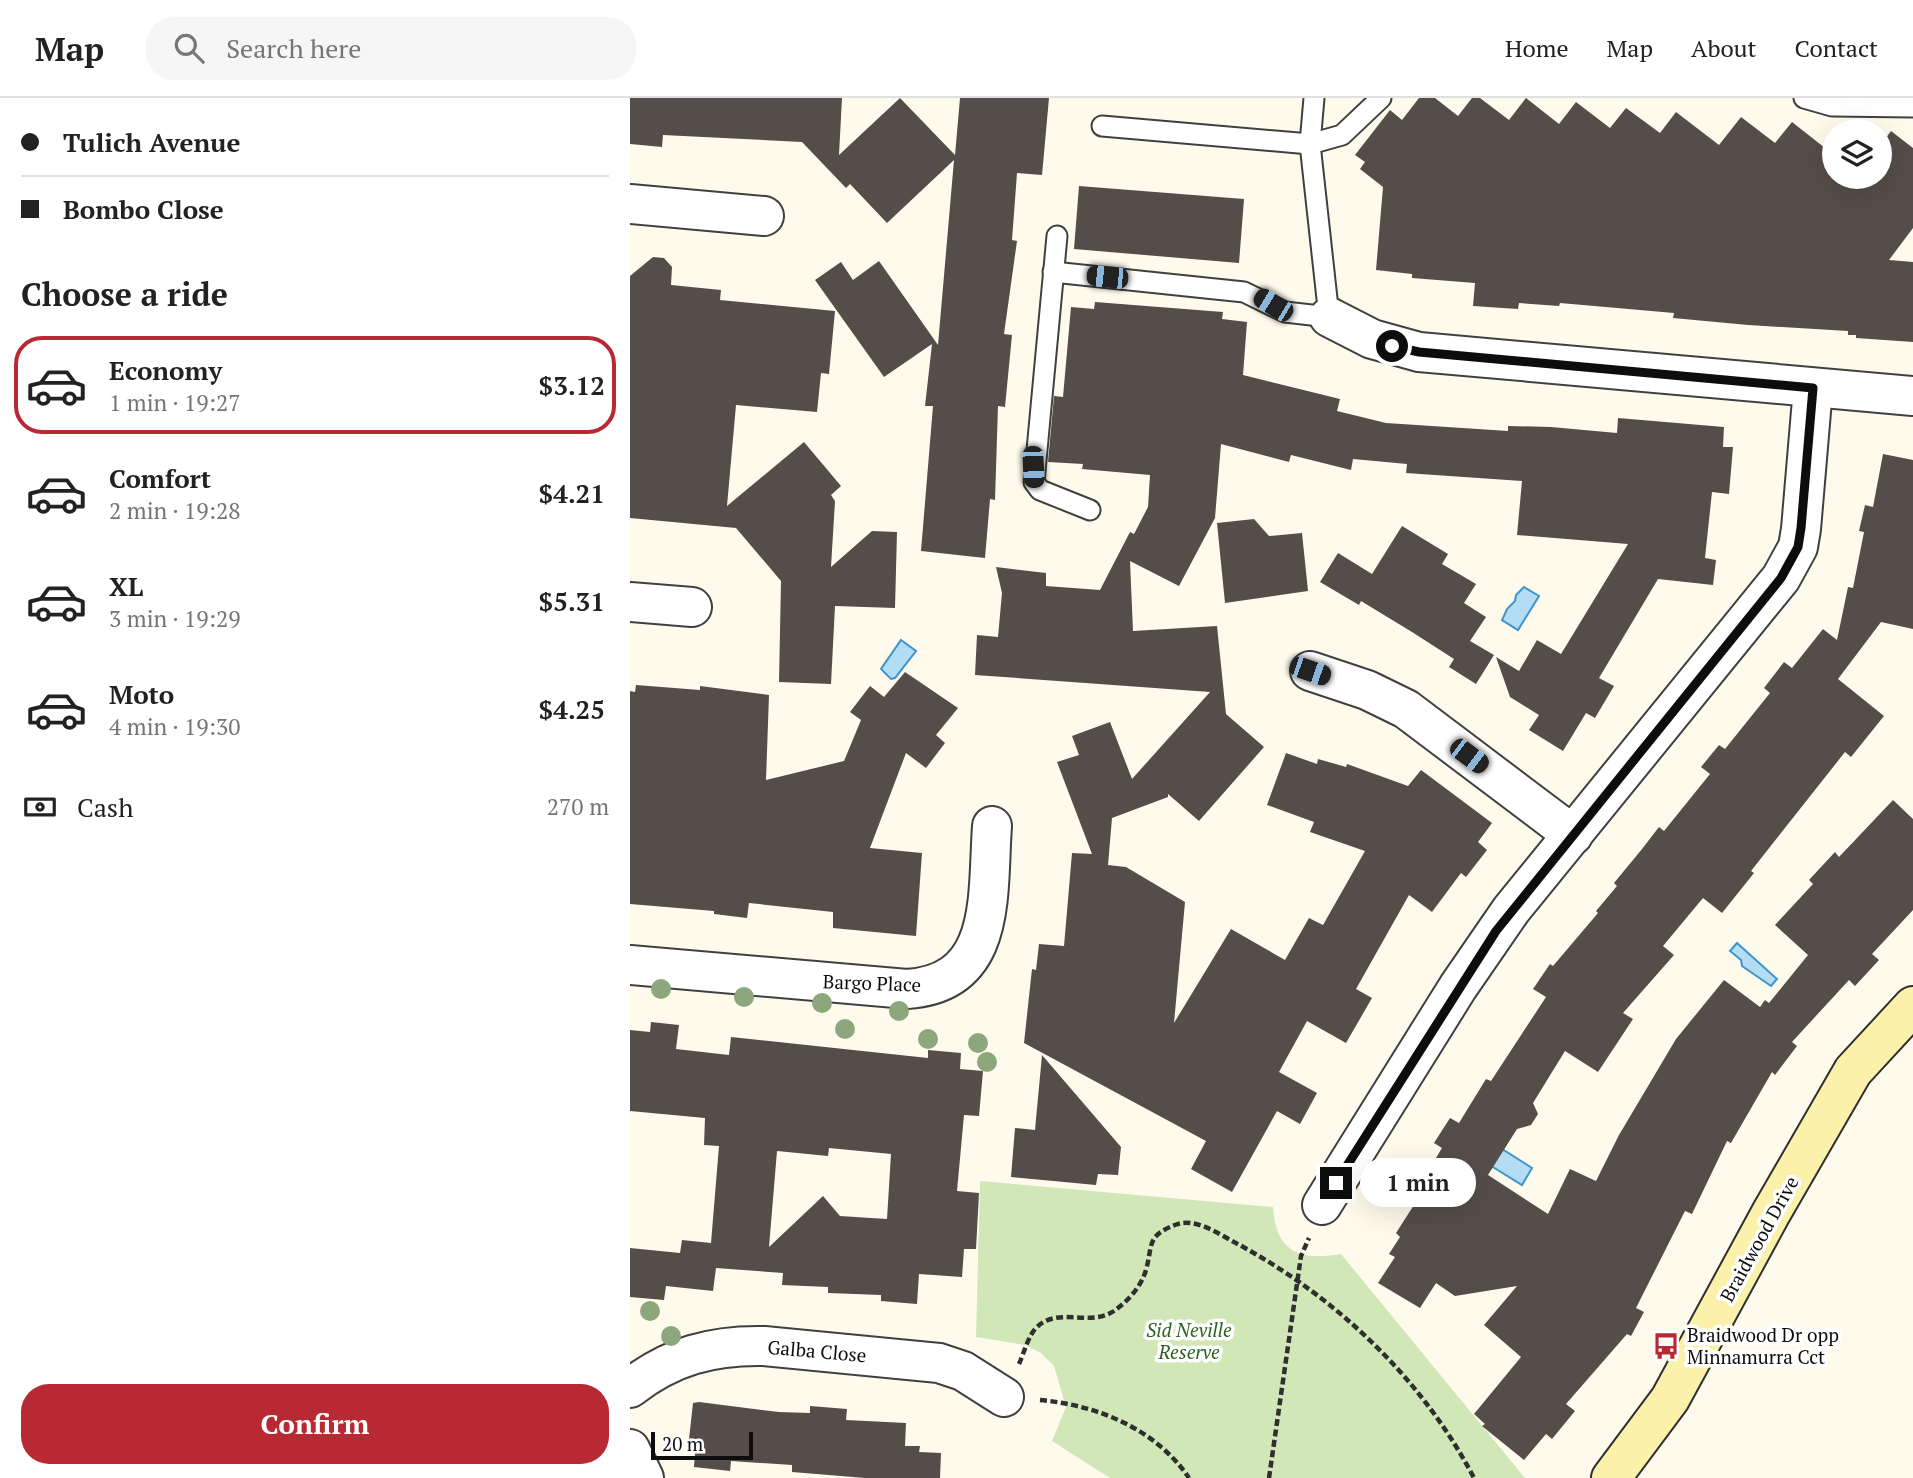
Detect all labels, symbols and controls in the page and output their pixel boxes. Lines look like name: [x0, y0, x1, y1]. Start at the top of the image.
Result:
search box: [146, 17, 636, 80]
text: Map: [35, 27, 104, 70]
icon: search: [170, 29, 208, 67]
text: Search here: [226, 31, 361, 65]
text: Home: [1505, 32, 1569, 64]
text: Map: [1607, 32, 1653, 64]
text: About: [1691, 32, 1757, 64]
text: Contact: [1795, 32, 1878, 64]
map controls: [1822, 119, 1892, 189]
button: layers: [1822, 119, 1892, 189]
text: Tulich Avenue: [63, 125, 240, 159]
text: Bombo Close: [63, 192, 224, 226]
car: [1086, 264, 1129, 290]
text: Choose a ride: [21, 273, 228, 315]
car: [1250, 285, 1297, 325]
route start: [1376, 330, 1408, 362]
text: Economy: [109, 353, 222, 387]
icon: car: [25, 354, 88, 417]
text: $3.12: [539, 368, 605, 402]
text: 1 min · 19:27: [109, 387, 241, 418]
car: [1022, 445, 1045, 489]
text: Comfort: [109, 461, 211, 495]
icon: car: [25, 462, 88, 525]
text: $4.21: [539, 476, 605, 510]
text: 2 min · 19:28: [109, 495, 241, 526]
text: XL: [109, 569, 143, 603]
icon: car: [25, 570, 88, 633]
text: $5.31: [539, 584, 605, 618]
text: 3 min · 19:29: [109, 603, 241, 634]
car: [1287, 654, 1334, 688]
text: Moto: [109, 677, 174, 711]
icon: car: [25, 678, 88, 741]
text: $4.25: [539, 692, 605, 726]
text: 4 min · 19:30: [109, 711, 241, 742]
car: [1446, 735, 1493, 777]
icon: cash: [21, 788, 59, 826]
text: Cash: [77, 790, 133, 824]
text: 270 m: [547, 791, 609, 822]
street label: Bargo Place: [822, 968, 922, 997]
callout: 1 min: [1360, 1158, 1476, 1208]
route end: [1320, 1167, 1352, 1199]
text: 1 min: [1387, 1167, 1449, 1198]
street label: Braidwood Drive: [1714, 1172, 1803, 1306]
park label: Sid Neville Reserve: [1146, 1317, 1232, 1364]
place label: Braidwood Dr opp Minnamurra Cct: [1687, 1322, 1839, 1369]
bus stop icon: Braidwood Dr opp Minnamurra Cct: [1651, 1331, 1681, 1361]
street label: Galba Close: [767, 1334, 868, 1367]
button: Confirm: [21, 1384, 609, 1464]
scale bar: [651, 1429, 752, 1461]
text: 20 m: [662, 1431, 703, 1456]

